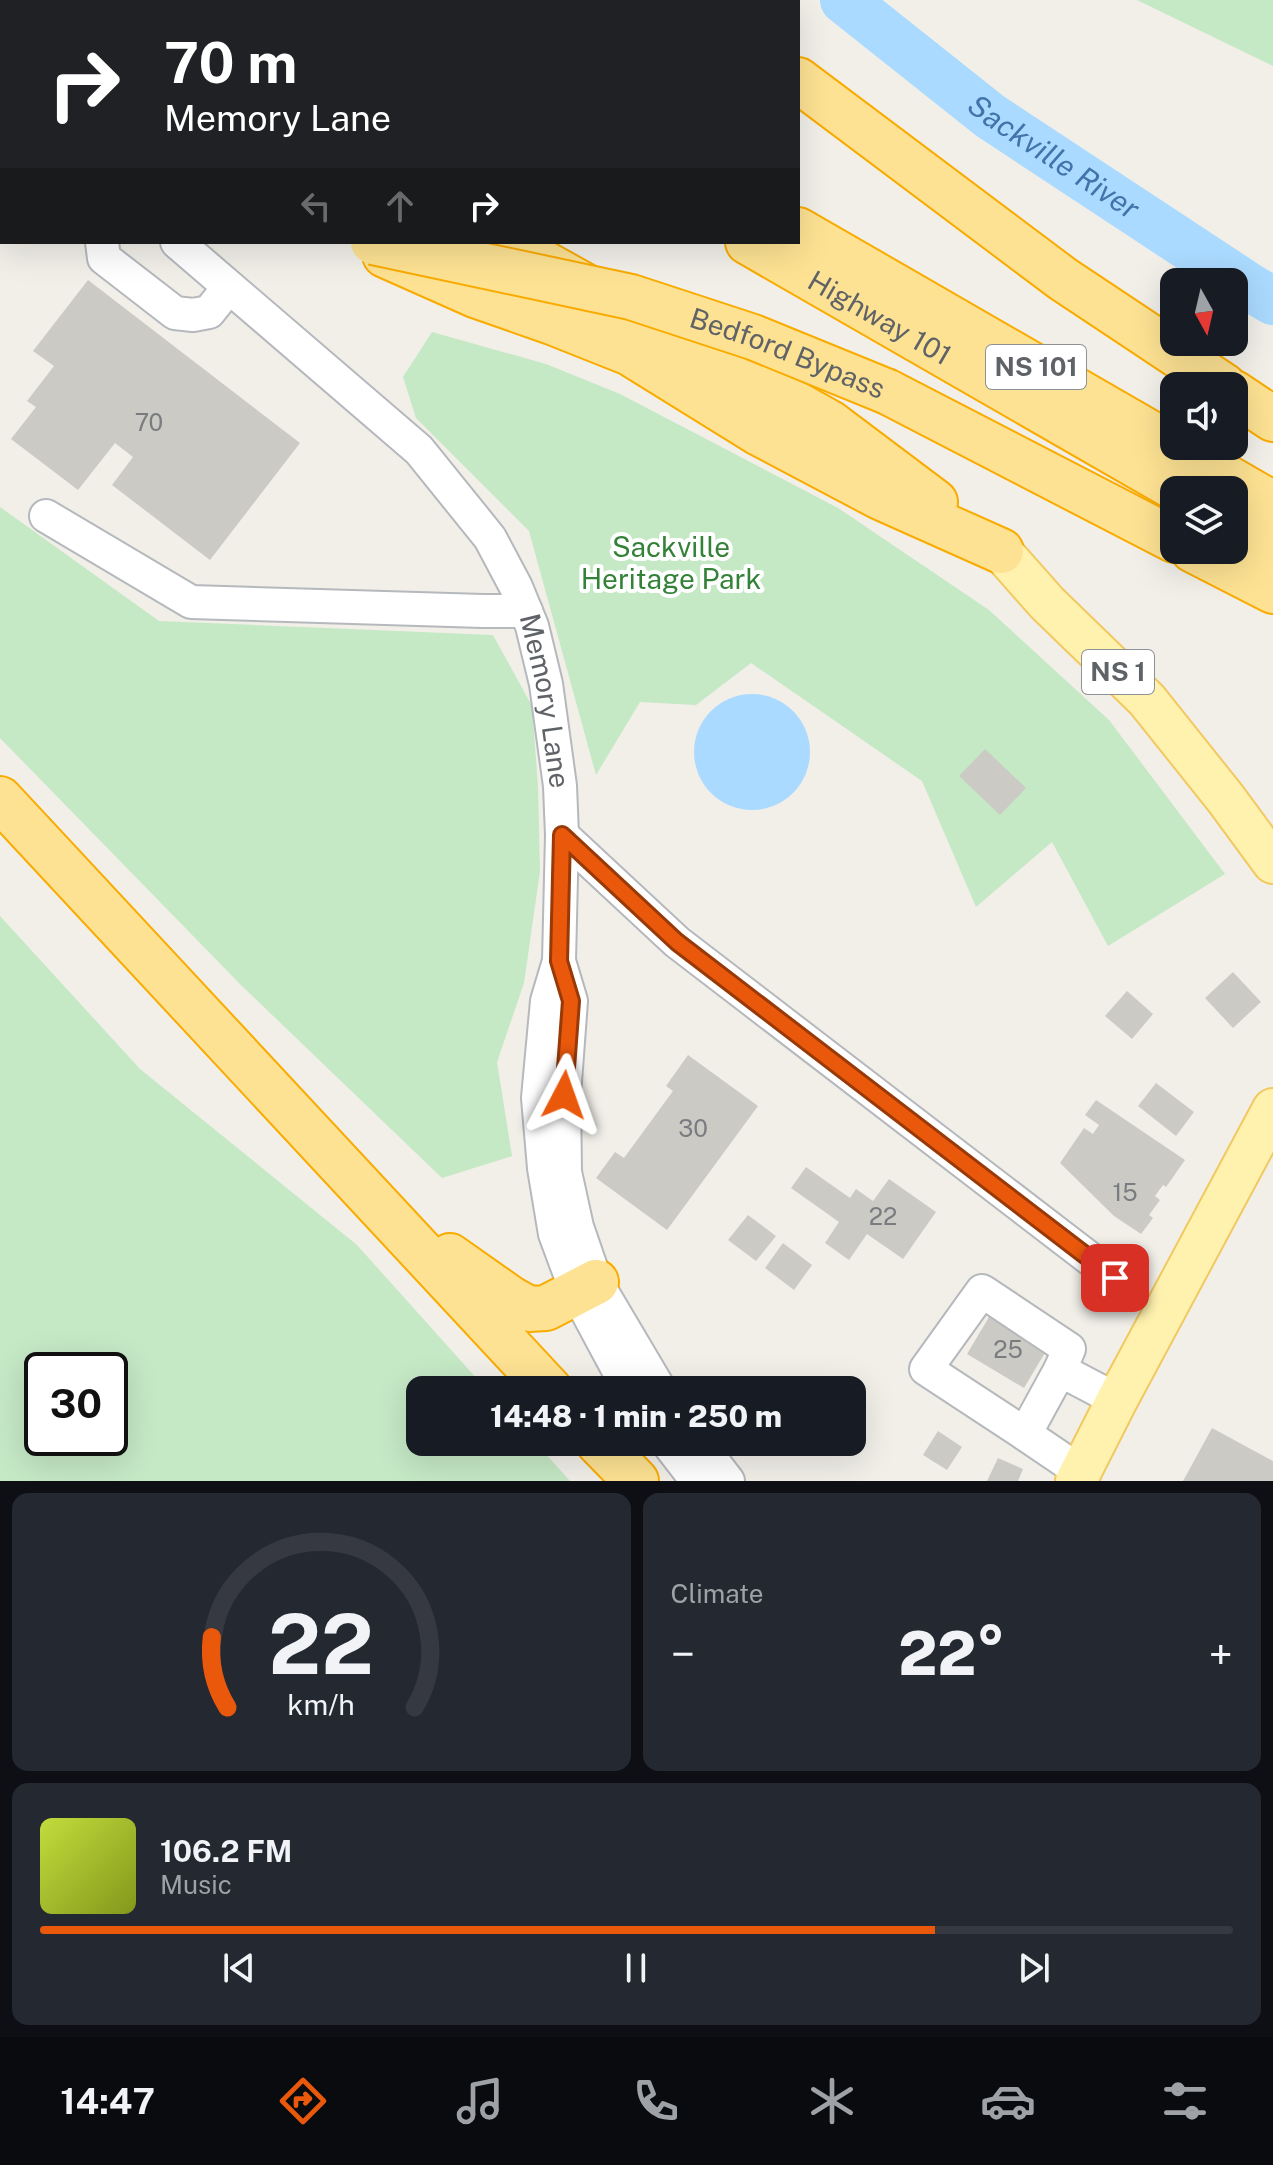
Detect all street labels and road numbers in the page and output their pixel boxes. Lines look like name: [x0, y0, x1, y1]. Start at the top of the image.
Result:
street label: Highway 101: [803, 263, 957, 371]
street label: Bedford Bypass: [686, 300, 890, 405]
road number: NS 101: [986, 345, 1086, 389]
street label: Memory Lane: [514, 610, 577, 790]
road number: NS 1: [1082, 650, 1154, 694]

